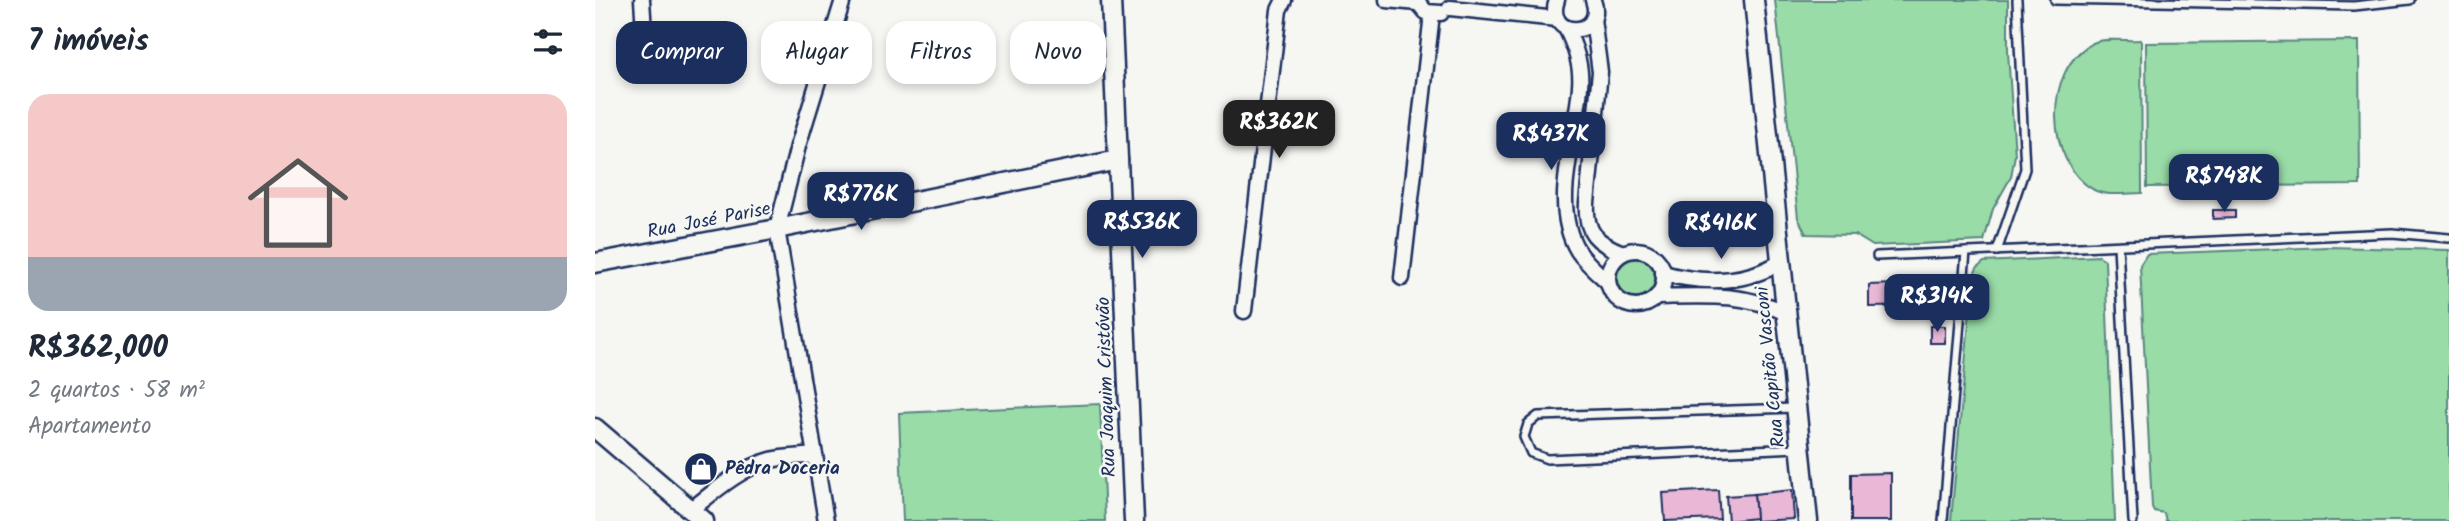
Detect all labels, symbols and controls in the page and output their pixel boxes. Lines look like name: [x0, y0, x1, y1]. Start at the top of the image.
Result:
text: 7 imóveis: [28, 18, 149, 66]
chip: Comprar: [616, 21, 747, 84]
chip: Alugar: [761, 21, 872, 84]
chip: Filtros: [886, 21, 996, 84]
chip: Novo: [1010, 21, 1106, 84]
icon: filters: [529, 23, 567, 61]
pin: R$362K: [1222, 100, 1336, 160]
text: R$362K: [1239, 105, 1319, 141]
pin: R$437K: [1494, 113, 1608, 172]
text: R$437K: [1512, 117, 1590, 153]
icon: home: [235, 140, 361, 266]
pin: R$748K: [2167, 154, 2281, 214]
text: R$748K: [2185, 159, 2263, 195]
pin: R$776K: [804, 173, 918, 232]
text: R$776K: [823, 177, 899, 213]
street label: Rua José Parise: [645, 194, 774, 248]
pin: R$536K: [1085, 201, 1199, 260]
pin: R$416K: [1664, 202, 1778, 261]
text: R$536K: [1103, 205, 1181, 241]
text: R$416K: [1684, 206, 1758, 242]
pin: R$314K: [1880, 274, 1994, 334]
text: R$314K: [1900, 279, 1974, 315]
street label: Rua Capitão Vasconi: [1747, 283, 1794, 449]
street label: Rua Joaquim Cristóvão: [1089, 296, 1125, 478]
text: R$362,000: [28, 325, 168, 373]
text: 2 quartos · 58 m²: [28, 373, 205, 409]
text: Apartamento: [28, 409, 151, 445]
shop icon: Pêdra Doceria: [682, 450, 720, 488]
place label: Pêdra Doceria: [725, 454, 840, 484]

